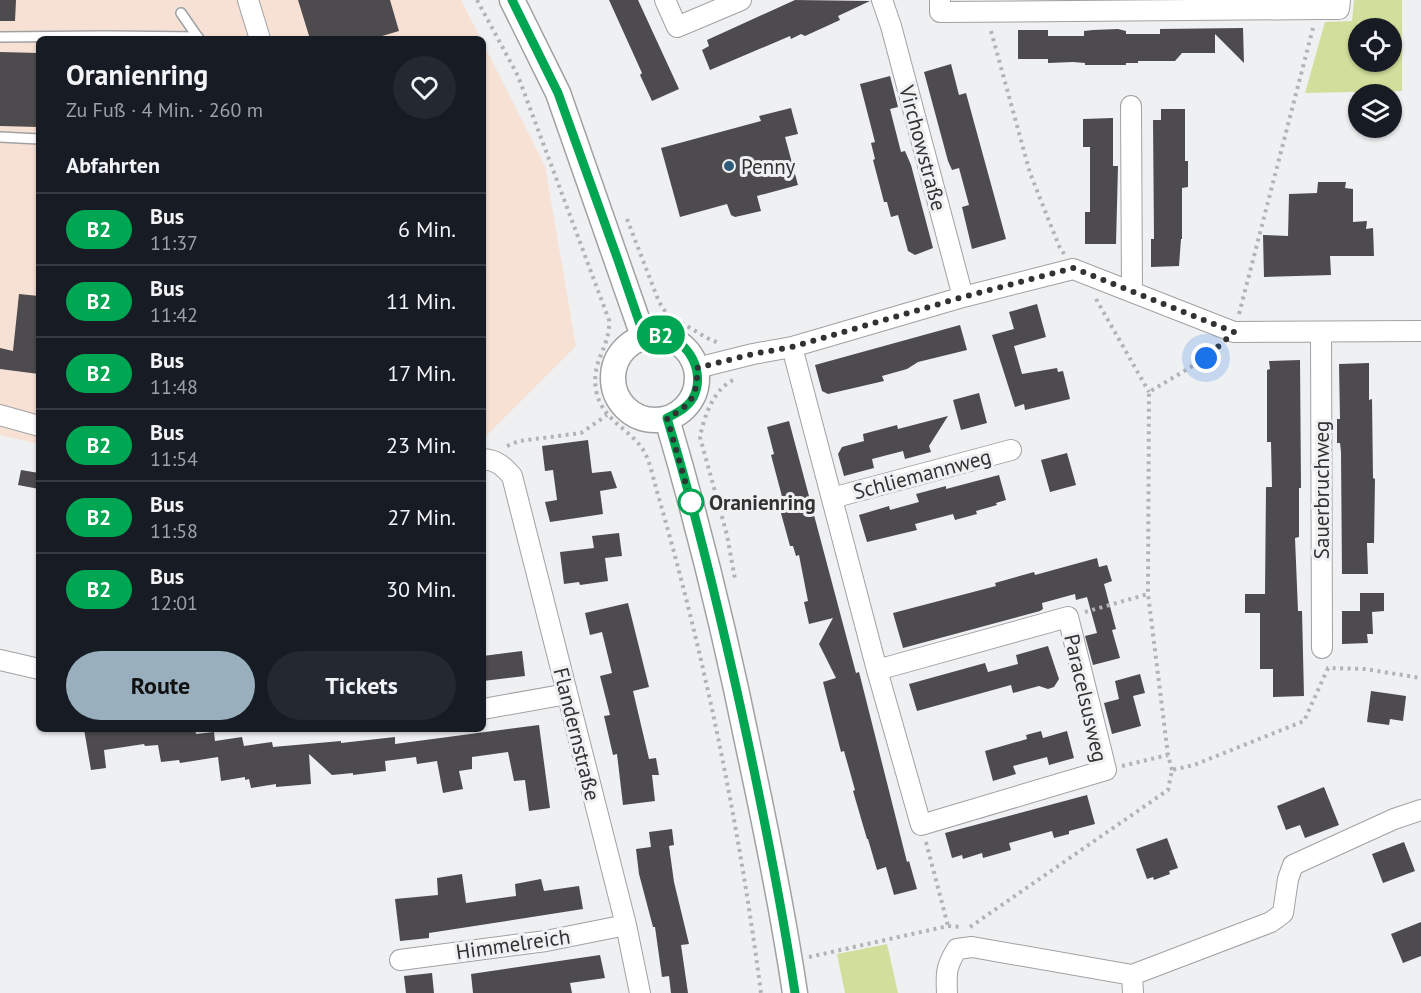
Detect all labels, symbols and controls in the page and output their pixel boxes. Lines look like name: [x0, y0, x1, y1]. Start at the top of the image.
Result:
map controls: [1348, 18, 1402, 138]
button: locate: [1348, 18, 1402, 72]
text: Oranienring: [66, 56, 208, 93]
button: heart: [393, 56, 456, 119]
street label: Virchowstraße: [893, 81, 953, 214]
button: layers: [1348, 84, 1402, 138]
text: Zu Fuß · 4 Min. · 260 m: [66, 97, 263, 123]
text: Abfahrten: [66, 151, 160, 179]
place label: Penny: [741, 153, 796, 180]
marker: Penny: [722, 159, 736, 173]
text: Bus: [150, 202, 184, 230]
text: 6 Min.: [398, 215, 456, 243]
text: B2: [87, 216, 111, 243]
text: 11:37: [150, 230, 198, 256]
text: Bus: [150, 274, 184, 302]
text: 11 Min.: [386, 287, 456, 315]
text: B2: [87, 288, 111, 315]
text: 11:42: [150, 302, 198, 328]
line badge: B2: [634, 316, 688, 354]
text: B2: [649, 322, 673, 349]
your location: [1191, 343, 1221, 373]
text: Bus: [150, 346, 184, 374]
text: 17 Min.: [387, 359, 456, 387]
text: B2: [87, 360, 111, 387]
text: 11:48: [150, 374, 198, 400]
text: Bus: [150, 418, 184, 446]
street label: Sauerbruchweg: [1308, 421, 1335, 559]
text: 23 Min.: [386, 431, 456, 459]
text: B2: [87, 432, 111, 459]
street label: Schliemannweg: [850, 443, 994, 505]
text: 11:54: [150, 446, 198, 472]
marker: Oranienring: [678, 489, 704, 515]
place label: Oranienring: [709, 489, 816, 516]
text: Bus: [150, 490, 184, 518]
text: 27 Min.: [387, 503, 456, 531]
text: B2: [87, 504, 111, 531]
text: 11:58: [150, 518, 198, 544]
text: Bus: [150, 562, 184, 590]
text: 30 Min.: [386, 575, 456, 603]
text: B2: [87, 576, 111, 603]
text: 12:01: [150, 590, 198, 616]
street label: Paracelsusweg: [1058, 631, 1114, 765]
button: Route: [66, 651, 255, 720]
button: Tickets: [267, 651, 456, 720]
street label: Flandernstraße: [547, 665, 607, 803]
street label: Himmelreich: [454, 923, 572, 965]

